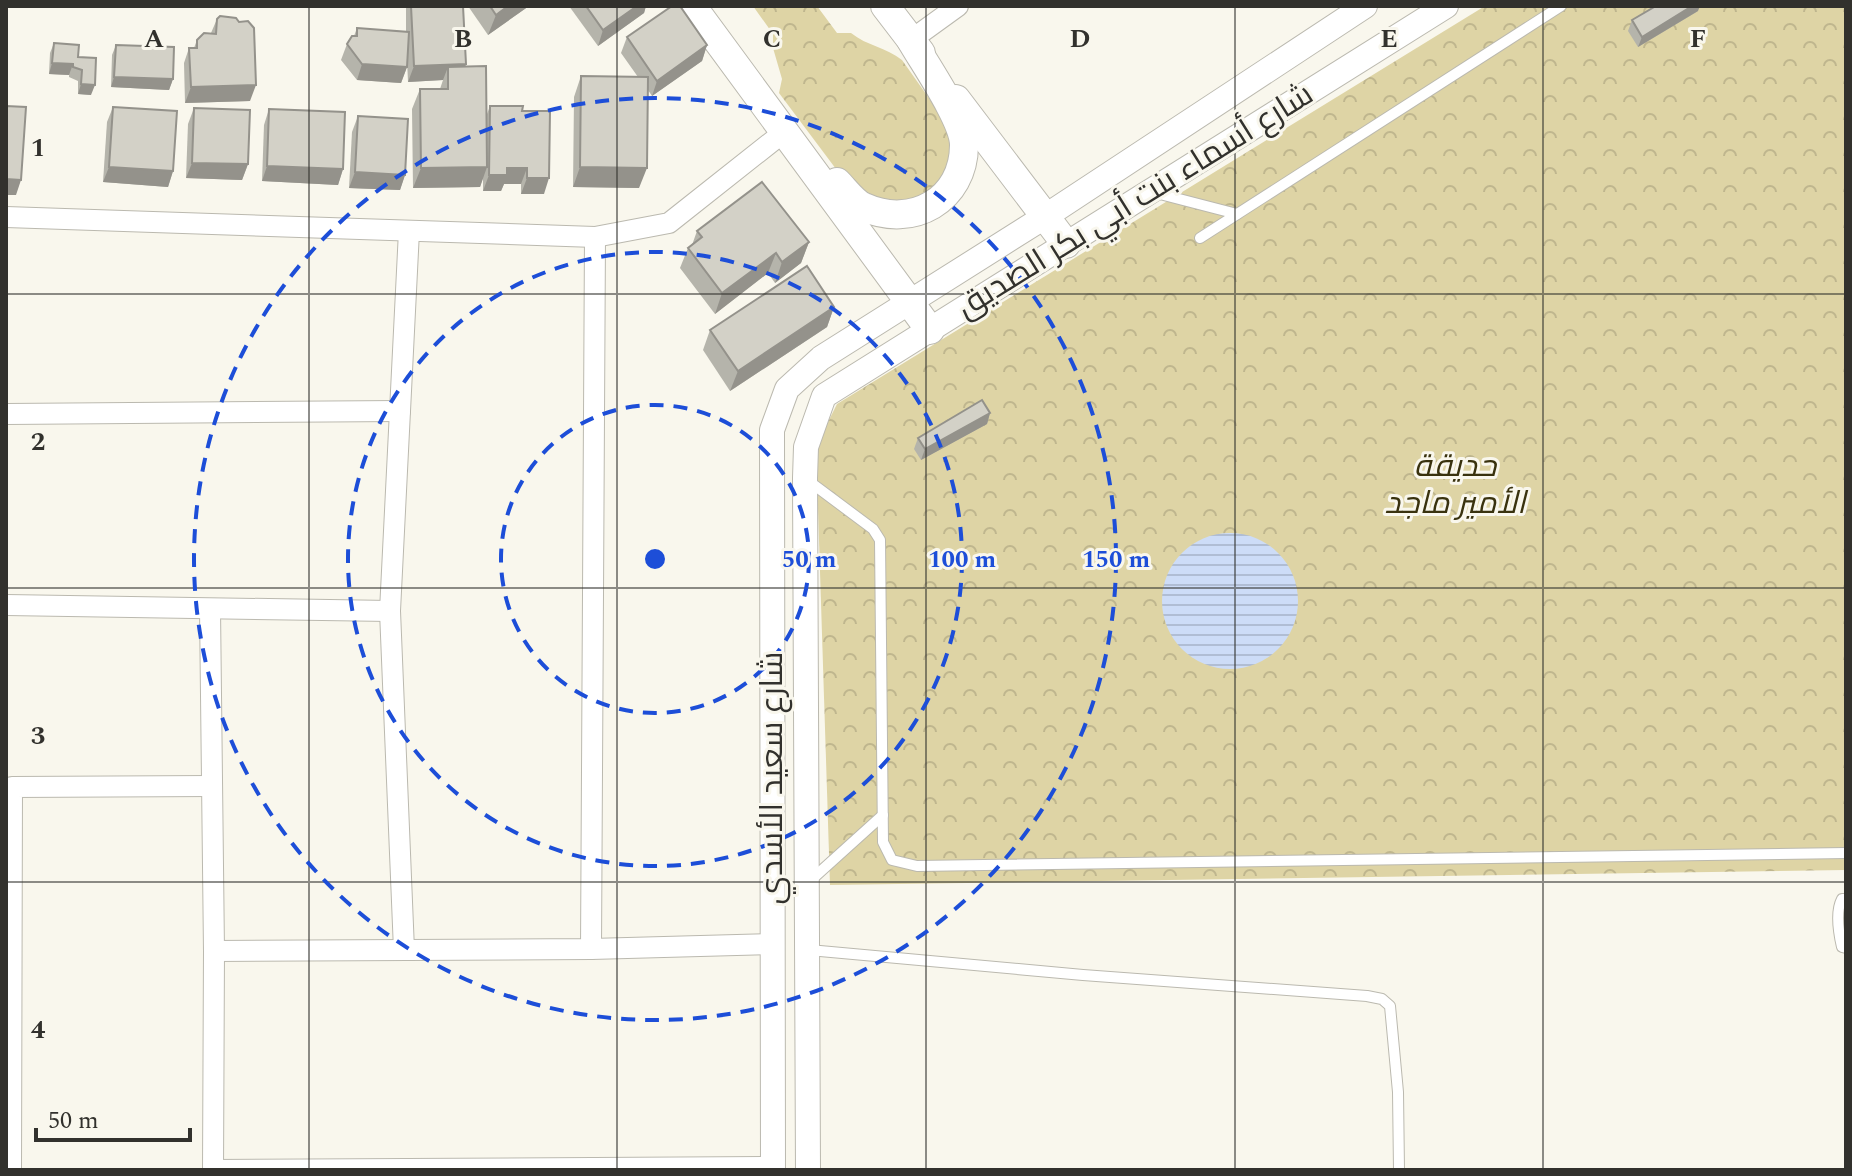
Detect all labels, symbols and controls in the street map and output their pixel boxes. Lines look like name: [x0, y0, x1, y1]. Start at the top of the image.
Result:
text: A: [144, 19, 164, 59]
text: B: [454, 19, 472, 59]
text: C: [763, 19, 781, 59]
text: D: [1070, 19, 1090, 59]
text: E: [1380, 19, 1398, 59]
text: F: [1690, 19, 1706, 59]
street label: شارع أسماء بنت أبي بكر الصديق: [947, 71, 1323, 331]
text: 1: [31, 128, 45, 168]
text: 2: [31, 422, 45, 462]
park label: حديقة الأمير ماجد: [1384, 442, 1529, 528]
text: 50 m: [782, 542, 837, 578]
text: 100 m: [928, 542, 996, 578]
text: 150 m: [1082, 542, 1150, 578]
centre of rings: [641, 545, 669, 573]
street label: شارع سعيد الأسدي: [748, 652, 797, 904]
text: 3: [31, 716, 45, 756]
text: 4: [31, 1010, 46, 1050]
scale bar: [36, 1092, 190, 1142]
text: 50 m: [48, 1103, 99, 1139]

